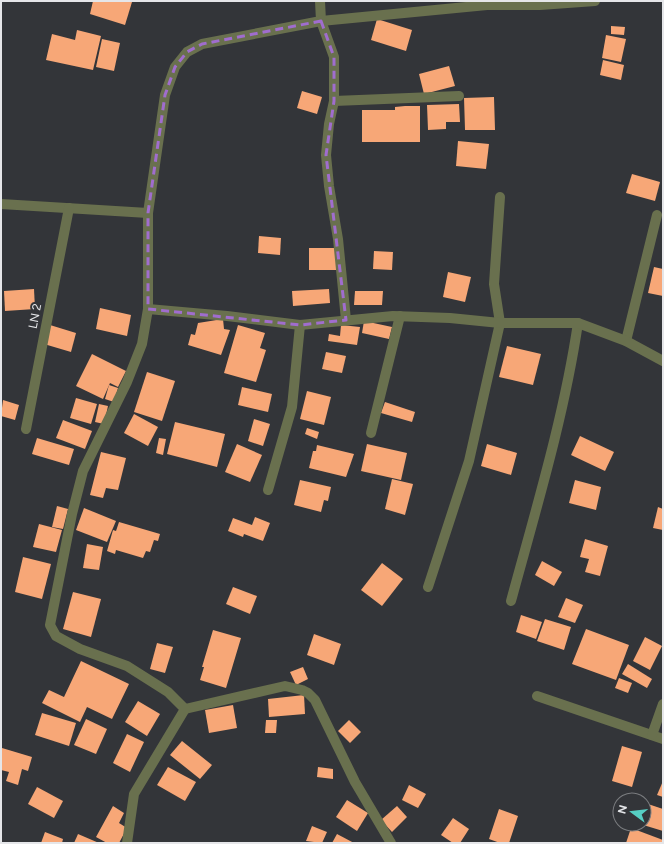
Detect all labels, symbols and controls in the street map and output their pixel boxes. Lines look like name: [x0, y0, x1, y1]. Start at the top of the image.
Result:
street label: LN 2: [26, 302, 44, 330]
north arrow: [612, 792, 652, 832]
text: N: [615, 804, 630, 815]

